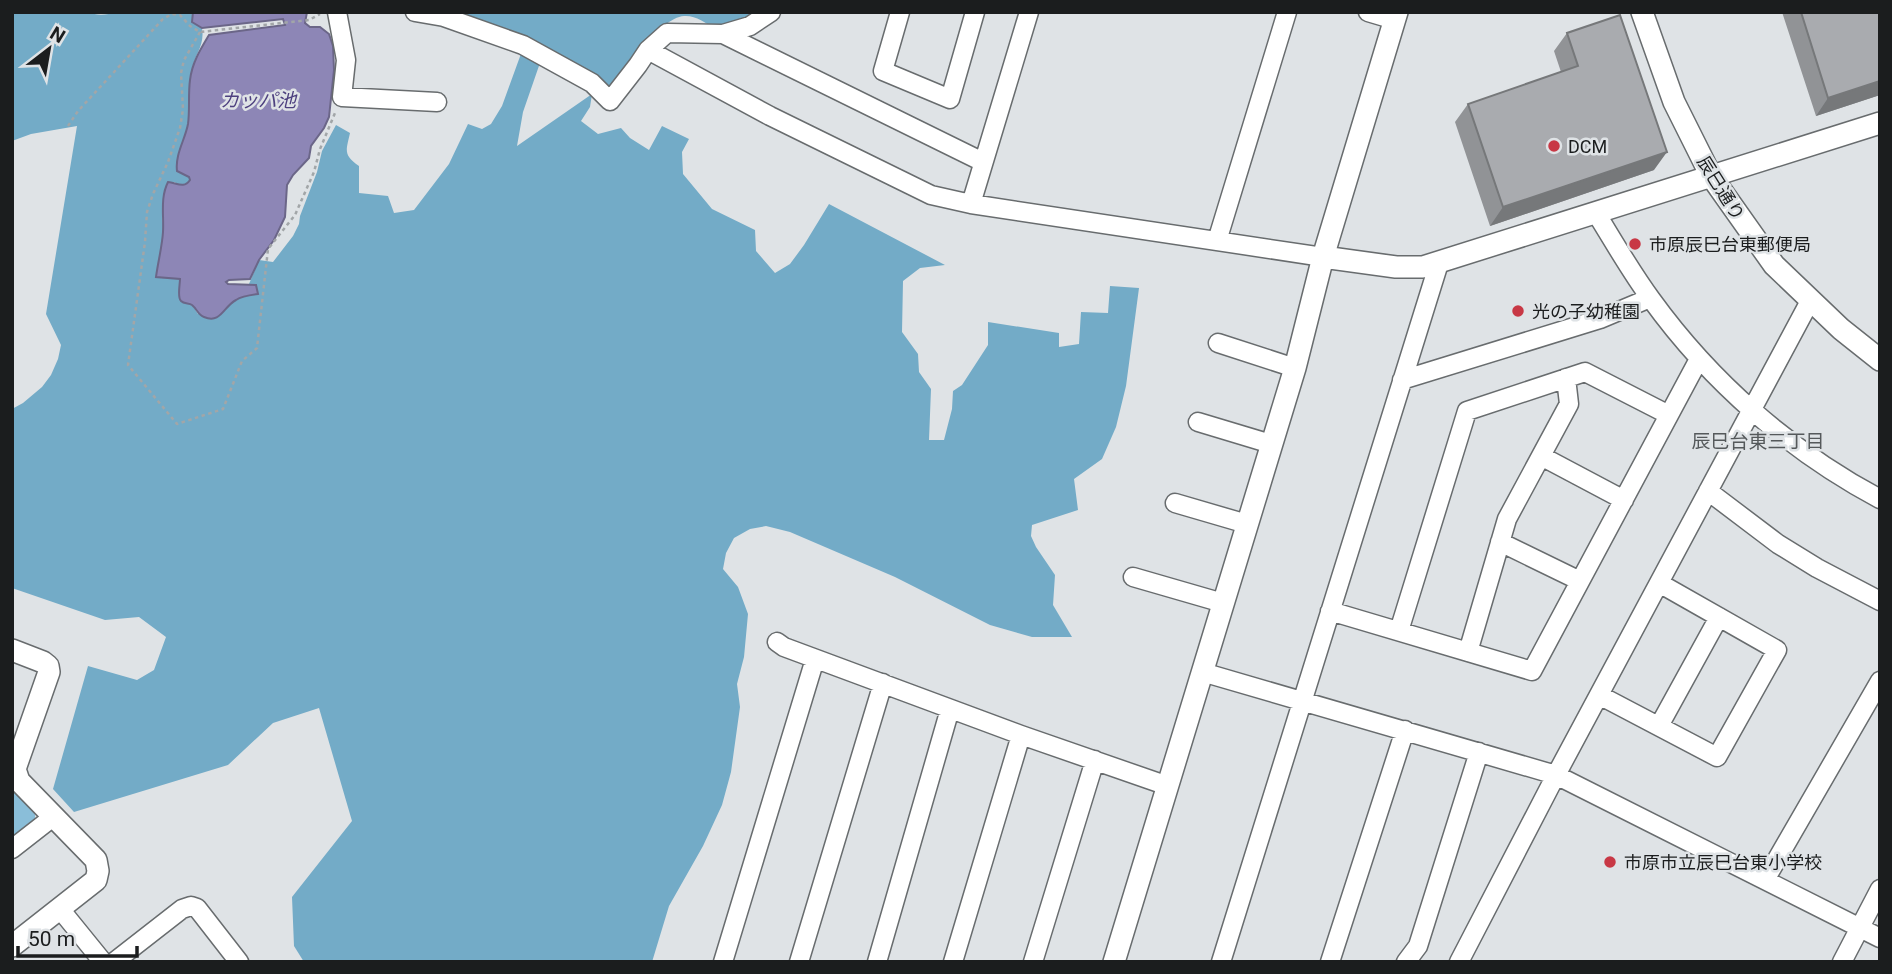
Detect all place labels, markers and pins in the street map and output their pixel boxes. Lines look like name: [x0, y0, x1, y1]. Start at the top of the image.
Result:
place label: DCM: [1568, 136, 1607, 157]
marker: DCM: [1546, 138, 1562, 154]
place label: 市原辰巳台東郵便局: [1649, 234, 1811, 255]
marker: 市原辰巳台東郵便局: [1627, 236, 1643, 252]
place label: 光の子幼稚園: [1532, 301, 1640, 322]
marker: 光の子幼稚園: [1510, 303, 1526, 319]
place label: 市原市立辰巳台東小学校: [1624, 852, 1822, 873]
marker: 市原市立辰巳台東小学校: [1602, 854, 1618, 870]

